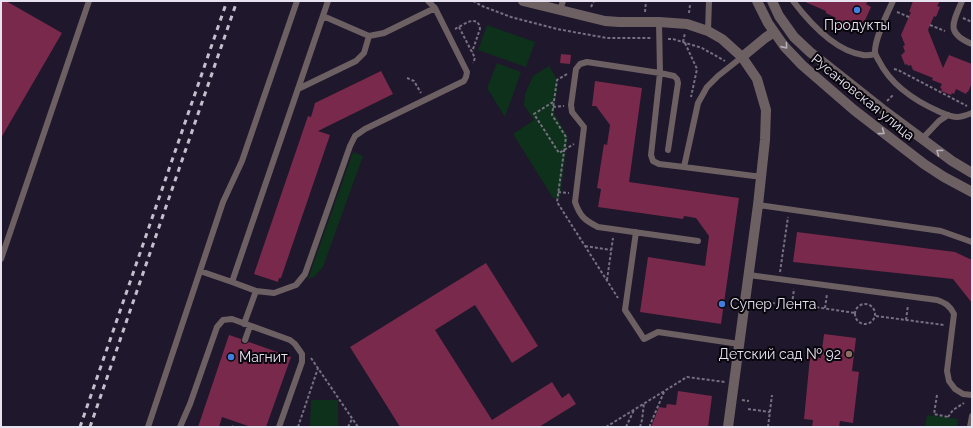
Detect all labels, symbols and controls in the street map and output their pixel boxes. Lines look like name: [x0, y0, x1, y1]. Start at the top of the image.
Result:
marker: Продукты: [852, 5, 862, 15]
place label: Продукты: [824, 17, 890, 33]
one-way arrow: [780, 42, 787, 49]
street label: Русановская улица: [808, 51, 918, 143]
one-way arrow: [877, 127, 884, 134]
one-way arrow: [937, 150, 944, 157]
place label: Супер Лента: [730, 296, 816, 312]
marker: Супер Лента: [717, 299, 727, 309]
place label: Детский сад № 92: [718, 346, 841, 362]
place label: Магнит: [239, 349, 288, 365]
marker: Детский сад № 92: [844, 349, 854, 359]
marker: Магнит: [226, 352, 236, 362]

